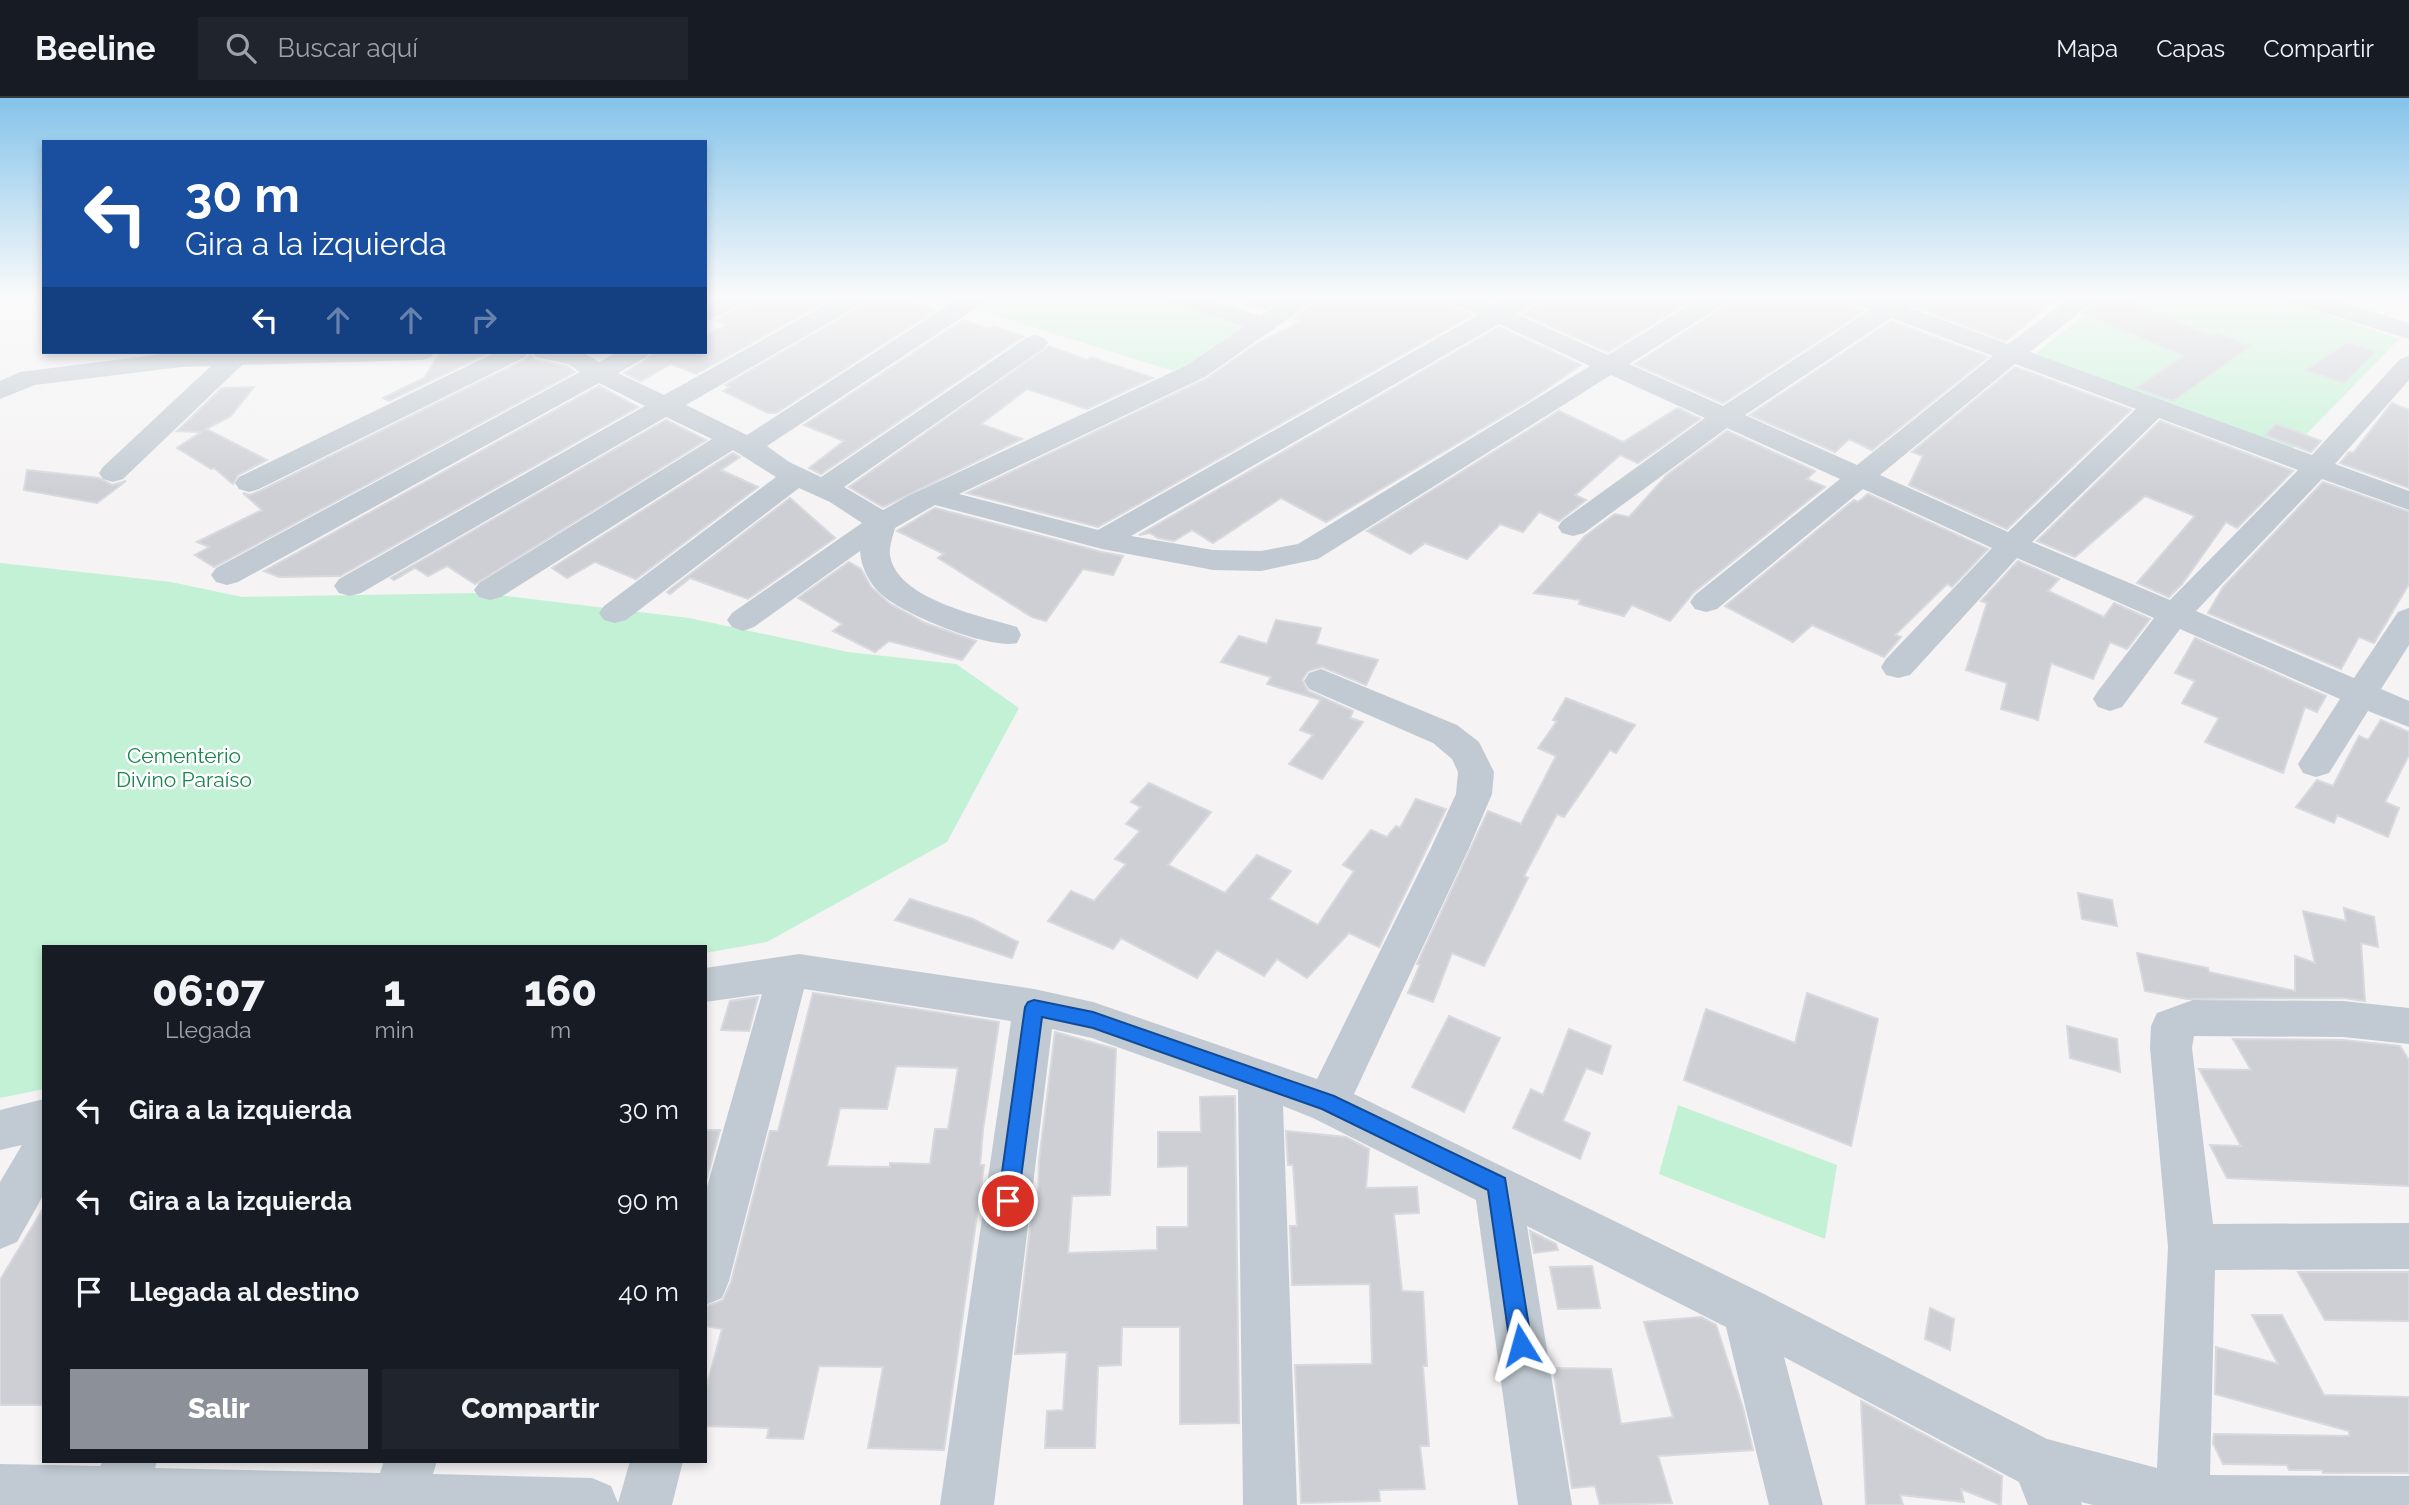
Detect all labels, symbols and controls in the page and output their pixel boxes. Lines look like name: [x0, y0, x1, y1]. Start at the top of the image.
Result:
search box: [198, 17, 688, 80]
text: Beeline: [35, 29, 156, 68]
icon: search: [222, 29, 260, 67]
text: Buscar aquí: [278, 33, 418, 63]
text: Mapa: [2056, 34, 2118, 63]
text: Capas: [2156, 34, 2225, 63]
text: Compartir: [2263, 34, 2374, 63]
text: 30 m: [185, 166, 300, 223]
icon: left: [70, 168, 161, 259]
text: Gira a la izquierda: [185, 225, 447, 262]
icon: left: [246, 301, 284, 339]
icon: ahead: [319, 301, 357, 339]
icon: ahead: [392, 301, 430, 339]
icon: right: [465, 301, 503, 339]
park label: Cementerio Divino Paraíso: [116, 743, 252, 792]
text: 06:07: [152, 967, 265, 1016]
text: 1: [383, 967, 405, 1016]
text: 160: [524, 967, 597, 1016]
text: Llegada: [165, 1016, 252, 1043]
text: min: [375, 1016, 414, 1043]
text: m: [550, 1016, 571, 1043]
icon: left: [70, 1091, 108, 1129]
text: Gira a la izquierda: [129, 1095, 352, 1125]
text: 30 m: [619, 1095, 679, 1125]
pin: [978, 1171, 1038, 1231]
icon: left: [70, 1182, 108, 1220]
icon: arrive: [989, 1182, 1027, 1220]
text: Gira a la izquierda: [129, 1186, 352, 1216]
text: 90 m: [617, 1186, 679, 1216]
icon: arrive: [70, 1273, 108, 1311]
text: Llegada al destino: [129, 1277, 359, 1307]
text: 40 m: [618, 1277, 679, 1307]
position arrow: [1484, 1308, 1558, 1382]
button: Salir: [70, 1369, 368, 1449]
button: Compartir: [382, 1369, 679, 1449]

